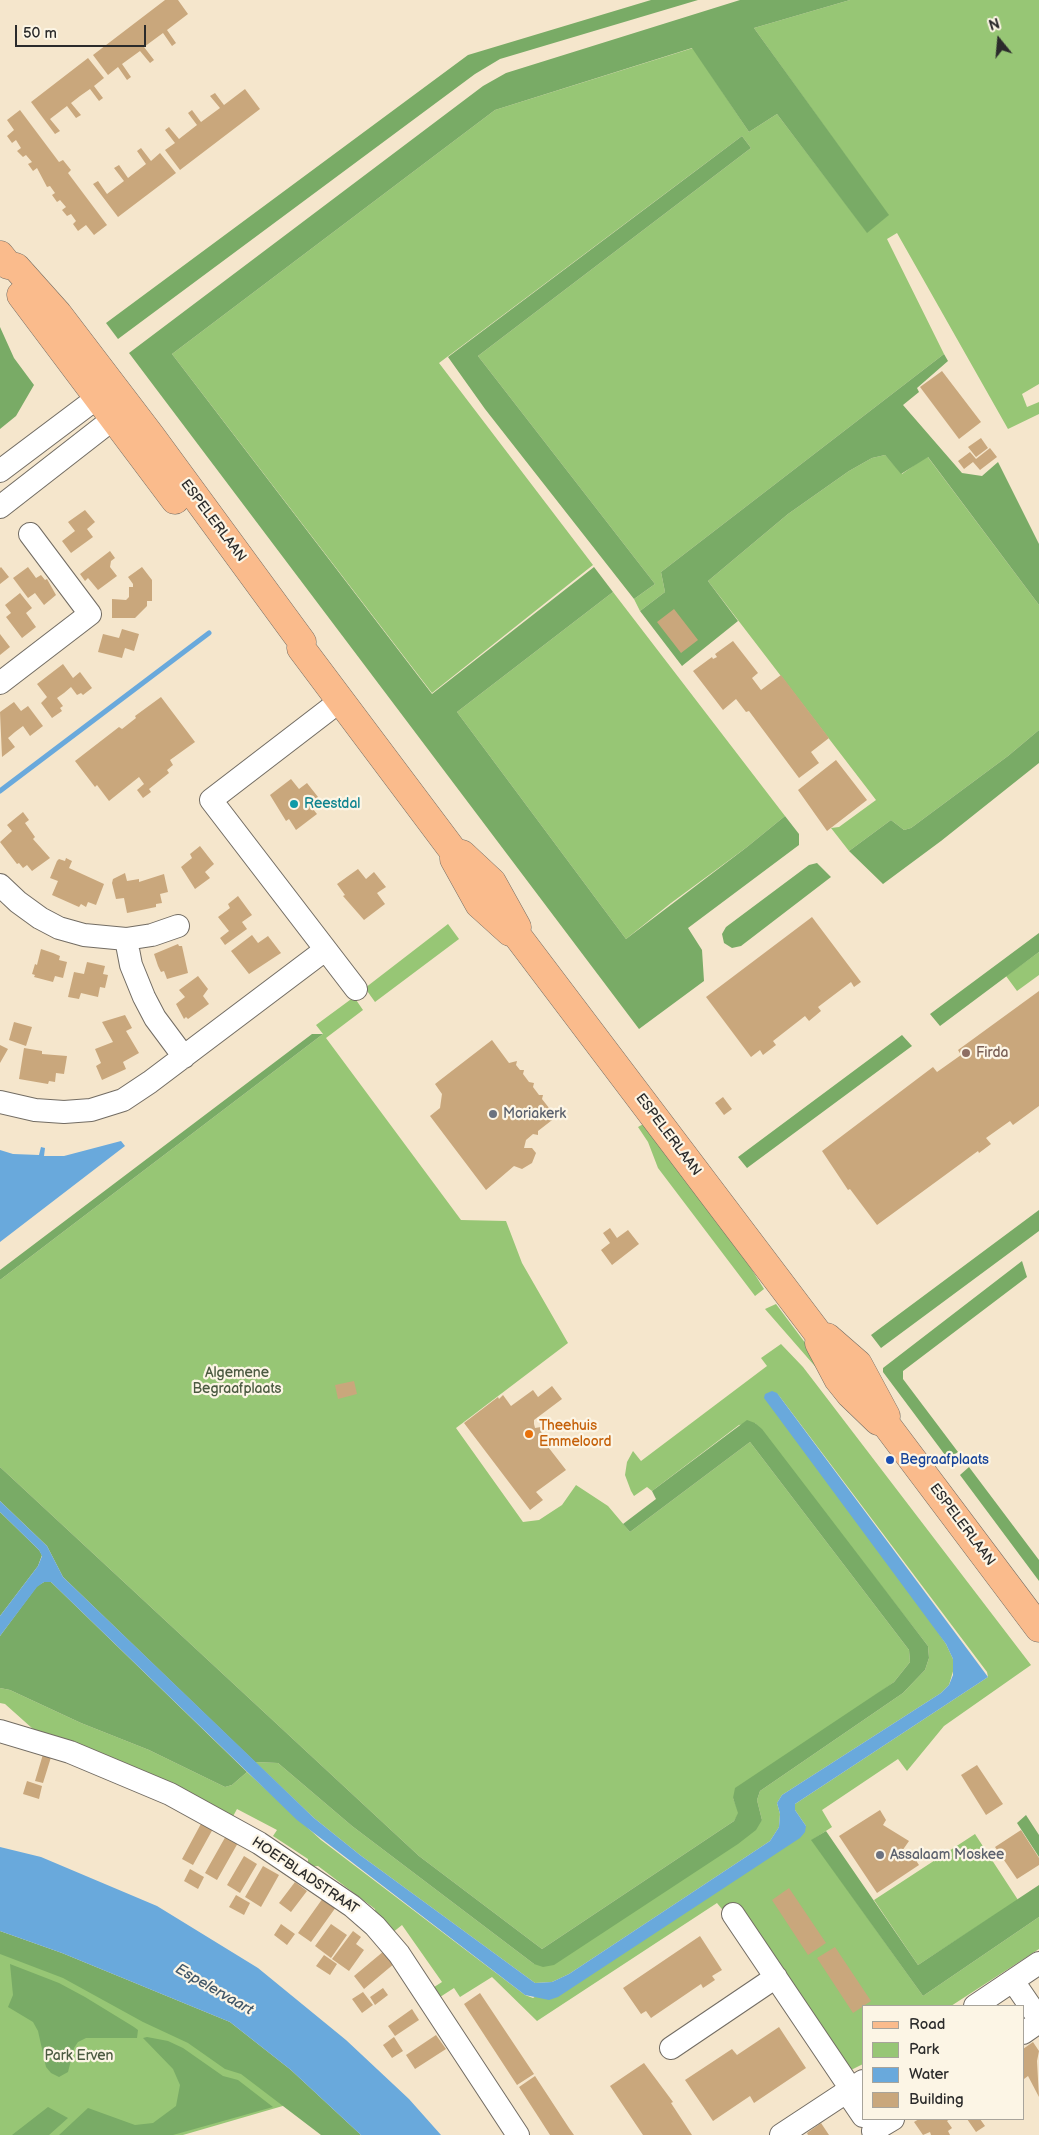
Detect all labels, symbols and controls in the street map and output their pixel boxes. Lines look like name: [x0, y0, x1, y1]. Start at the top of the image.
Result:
scale bar: [18, 15, 149, 47]
north arrow: [974, 15, 1024, 65]
text: N: [987, 16, 1002, 35]
text: 50 m: [23, 24, 57, 43]
street label: ESPELERLAAN: [177, 477, 249, 565]
place label: Reestdal: [304, 796, 360, 812]
marker: Reestdal: [288, 798, 300, 810]
place label: Firda: [976, 1045, 1008, 1061]
marker: Firda: [960, 1047, 972, 1059]
street label: ESPELERLAAN: [632, 1091, 704, 1179]
place label: Moriakerk: [503, 1106, 566, 1122]
marker: Moriakerk: [487, 1108, 499, 1120]
park label: Algemene Begraafplaats: [193, 1365, 281, 1398]
place label: Theehuis Emmeloord: [539, 1418, 611, 1450]
marker: Theehuis Emmeloord: [523, 1428, 535, 1440]
place label: Begraafplaats: [900, 1452, 989, 1468]
marker: Begraafplaats: [884, 1454, 896, 1466]
street label: ESPELERLAAN: [926, 1481, 998, 1569]
street label: HOEFBLADSTRAAT: [248, 1834, 362, 1918]
place label: Assalaam Moskee: [890, 1847, 1004, 1863]
marker: Assalaam Moskee: [874, 1849, 886, 1861]
water label: Espelervaart: [172, 1960, 256, 2020]
legend: [862, 2005, 1024, 2120]
text: Road: [909, 2015, 945, 2034]
text: Park: [909, 2040, 939, 2059]
park label: Park Erven: [45, 2048, 113, 2064]
text: Water: [909, 2065, 949, 2084]
text: Building: [909, 2090, 964, 2109]

